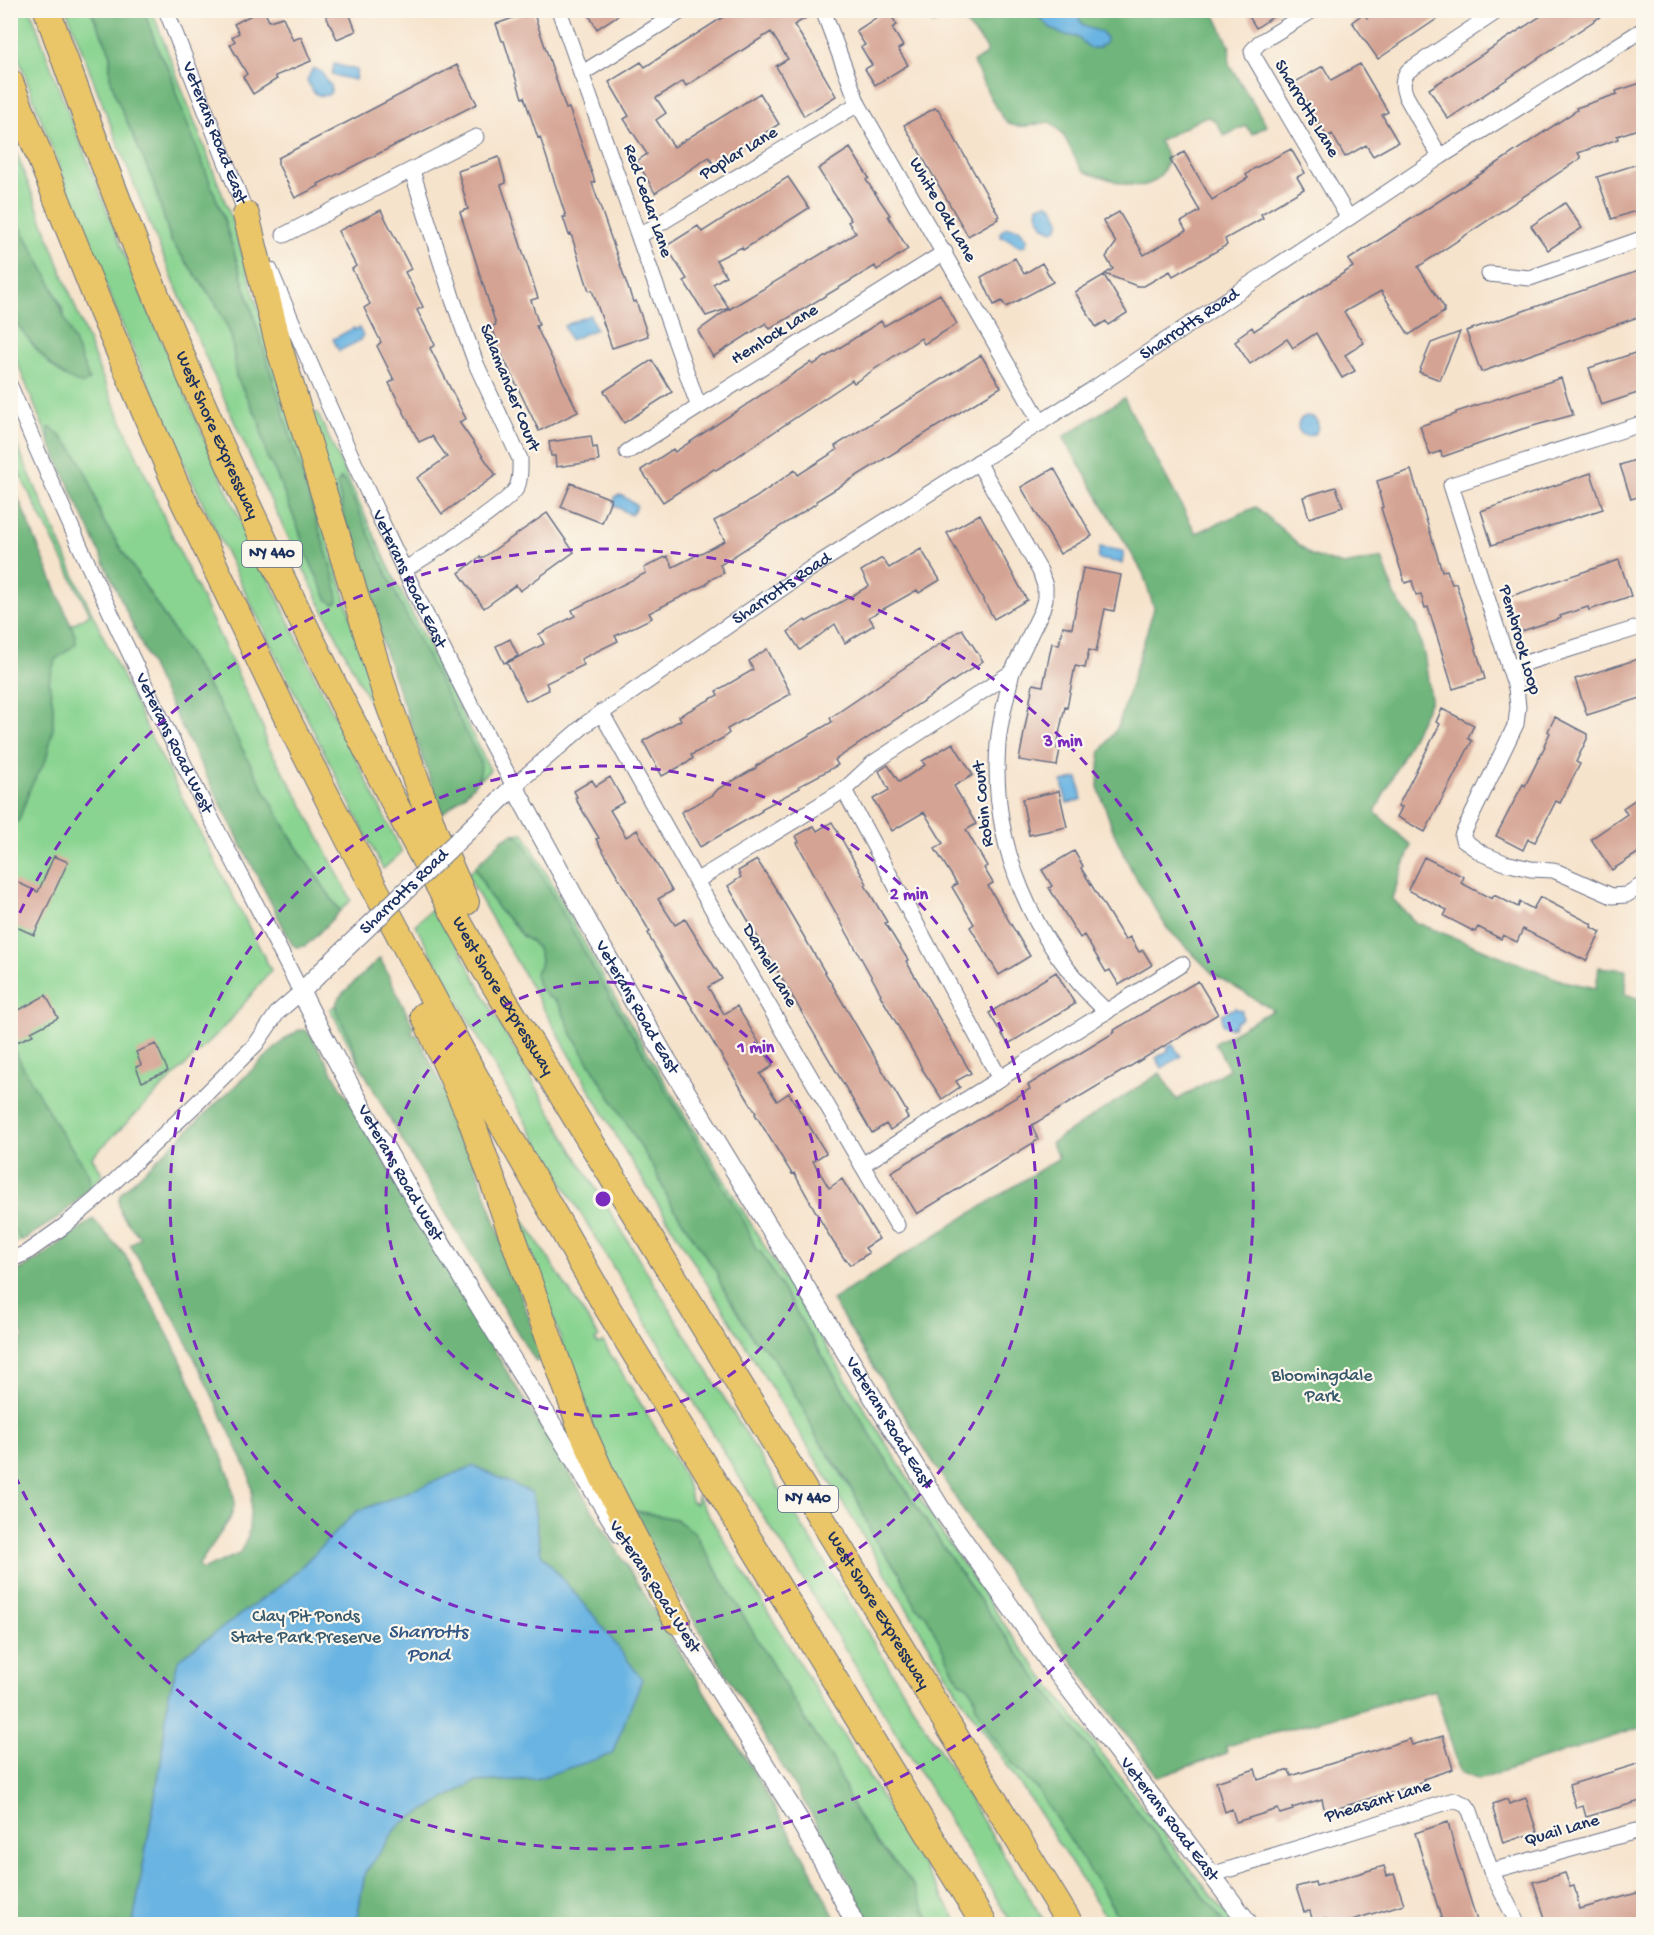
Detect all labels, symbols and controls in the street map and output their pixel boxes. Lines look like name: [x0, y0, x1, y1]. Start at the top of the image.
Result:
street label: Sharrotts Lane: [1269, 56, 1344, 162]
street label: Veterans Road East: [177, 58, 252, 208]
street label: Poplar Lane: [695, 122, 782, 186]
street label: Red Cedar Lane: [618, 142, 676, 261]
street label: White Oak Lane: [904, 154, 981, 267]
street label: Sharrotts Road: [1136, 283, 1244, 365]
street label: Hemlock Lane: [728, 300, 823, 370]
street label: Salamander Court: [474, 321, 545, 456]
street label: West Shore Expressway: [170, 348, 263, 523]
street label: Veterans Road East: [366, 506, 452, 653]
road number: NY 440: [242, 541, 302, 567]
street label: Sharrotts Road: [728, 547, 836, 630]
street label: Pembrook Loop: [1493, 582, 1545, 697]
street label: Veterans Road West: [130, 669, 218, 818]
text: 3 min: [1043, 732, 1083, 753]
street label: Robin Court: [969, 758, 999, 848]
street label: Sharrotts Road: [355, 844, 454, 939]
text: 2 min: [890, 885, 929, 906]
street label: West Shore Expressway: [447, 913, 558, 1080]
street label: Darnell Lane: [736, 920, 802, 1012]
street label: Veterans Road East: [590, 936, 684, 1079]
text: 1 min: [737, 1038, 775, 1059]
street label: Veterans Road West: [352, 1100, 449, 1246]
centre of rings: [593, 1189, 613, 1209]
street label: Veterans Road East: [840, 1352, 938, 1494]
park label: Bloomingdale Park: [1270, 1366, 1373, 1408]
road number: NY 440: [778, 1486, 838, 1512]
street label: Veterans Road West: [603, 1516, 706, 1659]
street label: West Shore Expressway: [822, 1528, 934, 1694]
park label: Clay Pit Ponds State Park Preserve: [231, 1607, 382, 1649]
water label: Sharrotts Pond: [388, 1622, 469, 1668]
street label: Veterans Road East: [1114, 1752, 1224, 1887]
street label: Pheasant Lane: [1321, 1776, 1434, 1828]
street label: Quail Lane: [1522, 1810, 1603, 1852]

